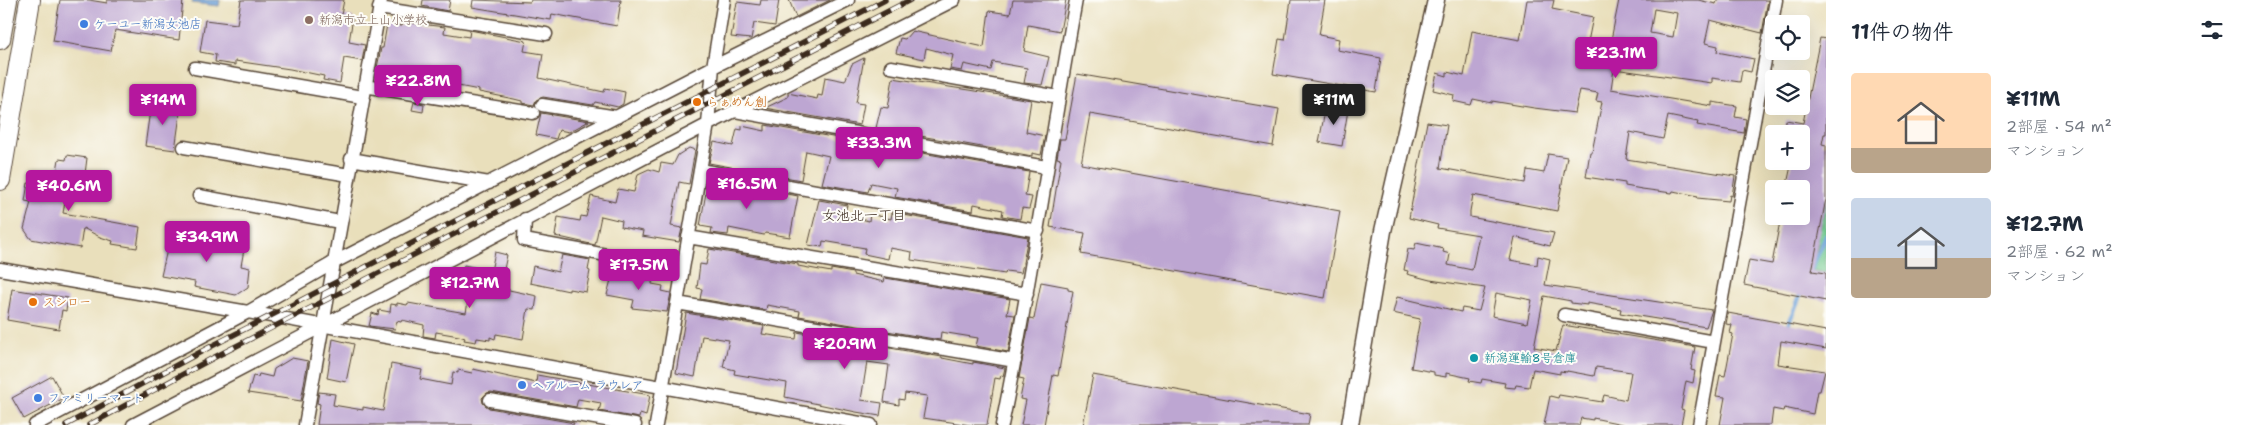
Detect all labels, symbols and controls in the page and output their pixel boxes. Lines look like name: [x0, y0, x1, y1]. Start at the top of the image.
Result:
place label: 新潟市立上山小学校: [319, 12, 427, 28]
marker: 新潟市立上山小学校: [303, 14, 315, 26]
map controls: [1765, 15, 1810, 225]
button: locate: [1765, 15, 1810, 60]
place label: ケーユー新潟女池店: [94, 16, 202, 32]
icon: filters: [2198, 16, 2226, 44]
marker: ケーユー新潟女池店: [78, 18, 90, 30]
text: 11件の物件: [1851, 18, 1954, 46]
pin: ¥23.1M: [1575, 36, 1657, 79]
text: ¥23.1M: [1586, 42, 1646, 63]
pin: ¥22.8M: [377, 64, 459, 107]
text: ¥22.8M: [385, 70, 451, 91]
button: layers: [1765, 70, 1810, 115]
pin: ¥14M: [133, 84, 193, 126]
pin: ¥11M: [1304, 84, 1364, 126]
text: ¥11M: [2006, 85, 2060, 113]
text: ¥14M: [140, 89, 186, 110]
text: ¥11M: [1313, 89, 1355, 110]
icon: home: [1891, 93, 1951, 153]
place label: らぁめん創: [707, 94, 767, 110]
marker: らぁめん創: [691, 96, 703, 108]
text: 2部屋 · 54 m²: [2006, 116, 2112, 137]
button: +: [1765, 125, 1810, 170]
pin: ¥33.3M: [838, 126, 920, 169]
text: ¥33.3M: [847, 132, 911, 153]
text: マンション: [2006, 140, 2085, 161]
pin: ¥16.5M: [706, 168, 788, 210]
pin: ¥40.6M: [28, 170, 110, 212]
text: ¥16.5M: [717, 173, 777, 194]
text: ¥40.6M: [37, 175, 101, 196]
button: −: [1765, 180, 1810, 225]
district label: 女池北一丁目: [822, 206, 906, 224]
text: ¥12.7M: [2006, 210, 2084, 238]
icon: home: [1891, 218, 1951, 278]
pin: ¥34.9M: [166, 220, 248, 263]
text: ¥34.9M: [176, 226, 238, 247]
text: 2部屋 · 62 m²: [2006, 241, 2113, 262]
pin: ¥17.5M: [598, 248, 680, 291]
text: ¥17.5M: [610, 254, 668, 275]
text: マンション: [2006, 265, 2085, 286]
pin: ¥12.7M: [429, 266, 511, 309]
text: ¥12.7M: [440, 272, 500, 293]
place label: スシロー: [43, 294, 91, 310]
marker: スシロー: [27, 296, 39, 308]
pin: ¥20.9M: [804, 328, 886, 370]
text: ¥20.9M: [814, 333, 876, 354]
place label: 新潟運輸8号倉庫: [1484, 350, 1576, 366]
marker: 新潟運輸8号倉庫: [1468, 352, 1480, 364]
place label: ヘアルーム ラウレア: [532, 377, 643, 393]
marker: ヘアルーム ラウレア: [516, 379, 528, 391]
place label: ファミリーマート: [48, 390, 144, 406]
marker: ファミリーマート: [32, 392, 44, 404]

